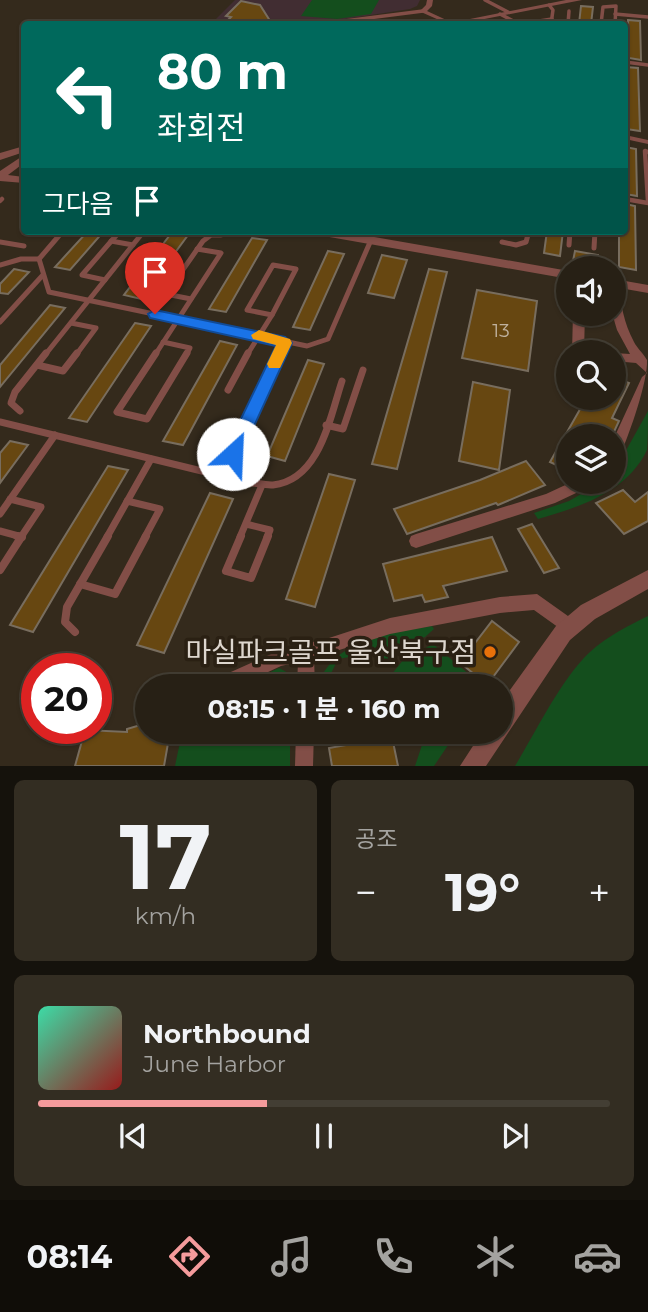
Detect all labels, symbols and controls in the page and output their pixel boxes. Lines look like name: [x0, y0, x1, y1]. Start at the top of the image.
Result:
text: 80 m: [157, 42, 288, 101]
icon: left: [42, 49, 133, 140]
text: 좌회전: [157, 108, 245, 147]
icon: arrive: [128, 182, 166, 220]
text: 그다음: [42, 188, 114, 220]
pin: [125, 242, 185, 314]
icon: arrive: [136, 253, 174, 291]
map controls: [556, 256, 626, 494]
button: sound: [556, 256, 626, 326]
house number: 13: [492, 319, 510, 342]
button: search: [556, 340, 626, 410]
position arrow: [196, 417, 270, 491]
button: layers: [556, 424, 626, 494]
place label: 마실파크골프 울산북구점: [185, 635, 476, 669]
marker: 마실파크골프 울산북구점: [482, 644, 498, 660]
speed limit sign: 20: [21, 653, 112, 744]
text: 08:15 · 1 분 · 160 m: [208, 693, 440, 725]
text: 17: [119, 801, 212, 912]
text: 공조: [355, 825, 397, 853]
text: 19°: [445, 861, 520, 924]
text: −: [355, 869, 377, 916]
text: +: [588, 869, 610, 916]
text: km/h: [135, 902, 196, 930]
text: Northbound: [143, 1018, 311, 1050]
text: June Harbor: [143, 1050, 286, 1078]
icon: previous: [114, 1117, 152, 1155]
icon: pause: [305, 1117, 343, 1155]
icon: next: [496, 1117, 534, 1155]
icon: directions: [165, 1232, 214, 1281]
icon: music: [267, 1232, 316, 1281]
icon: phone: [369, 1232, 418, 1281]
icon: climate: [471, 1232, 520, 1281]
icon: car: [573, 1232, 622, 1281]
text: 08:14: [26, 1237, 112, 1276]

